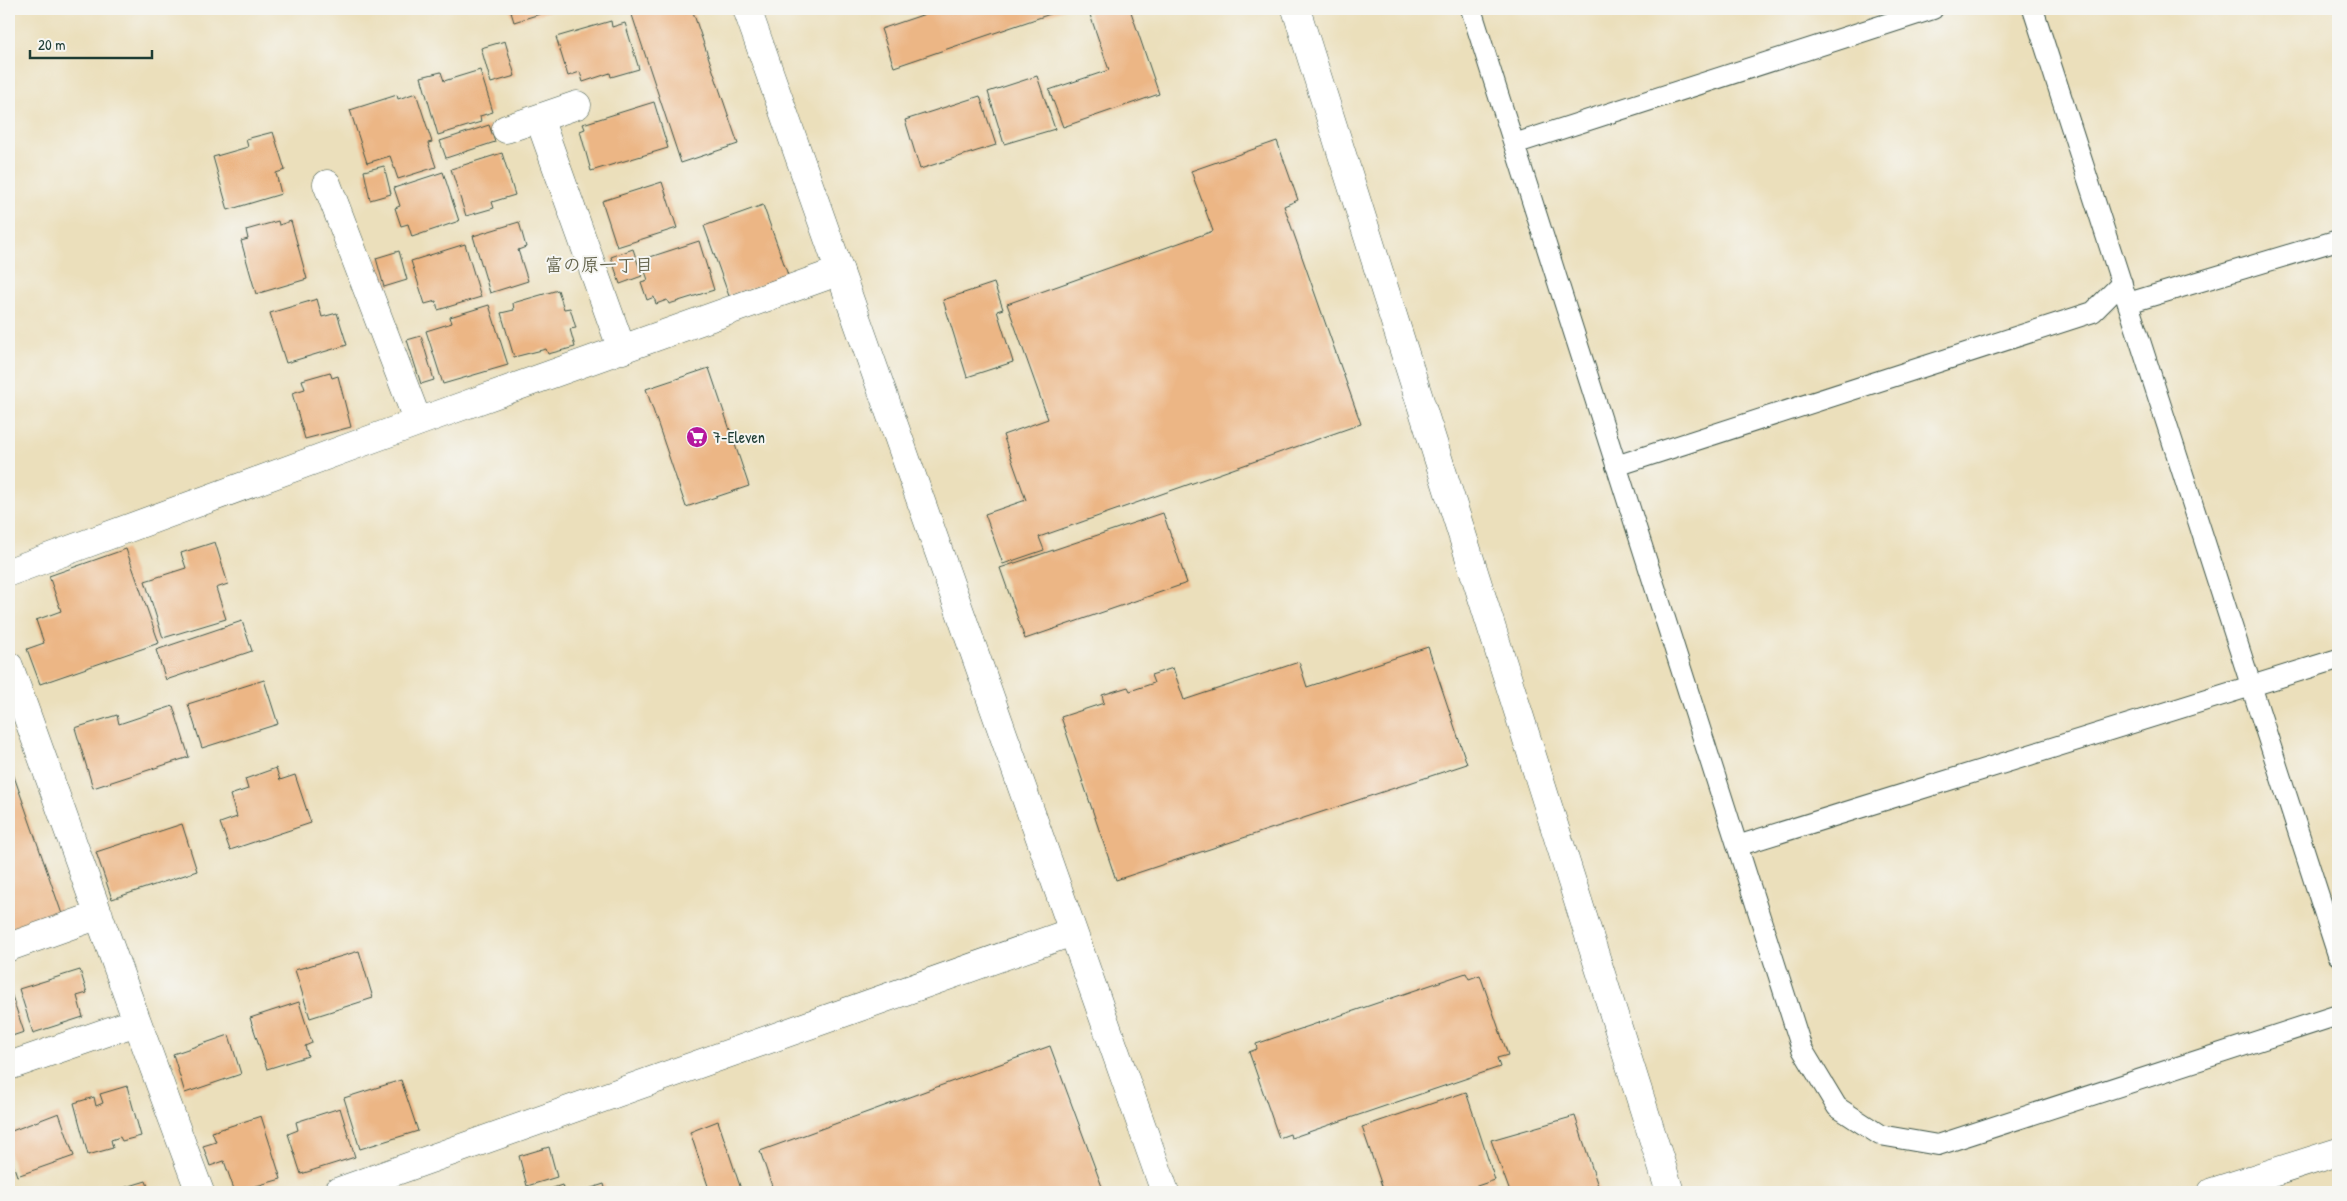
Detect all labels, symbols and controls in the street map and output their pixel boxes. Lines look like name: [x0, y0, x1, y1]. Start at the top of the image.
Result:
scale bar: [30, 28, 152, 60]
text: 20 m: [38, 34, 65, 55]
district label: 富の原一丁目: [545, 252, 653, 277]
supermarket icon: 7-Eleven: [685, 425, 709, 449]
place label: 7-Eleven: [713, 426, 765, 448]

